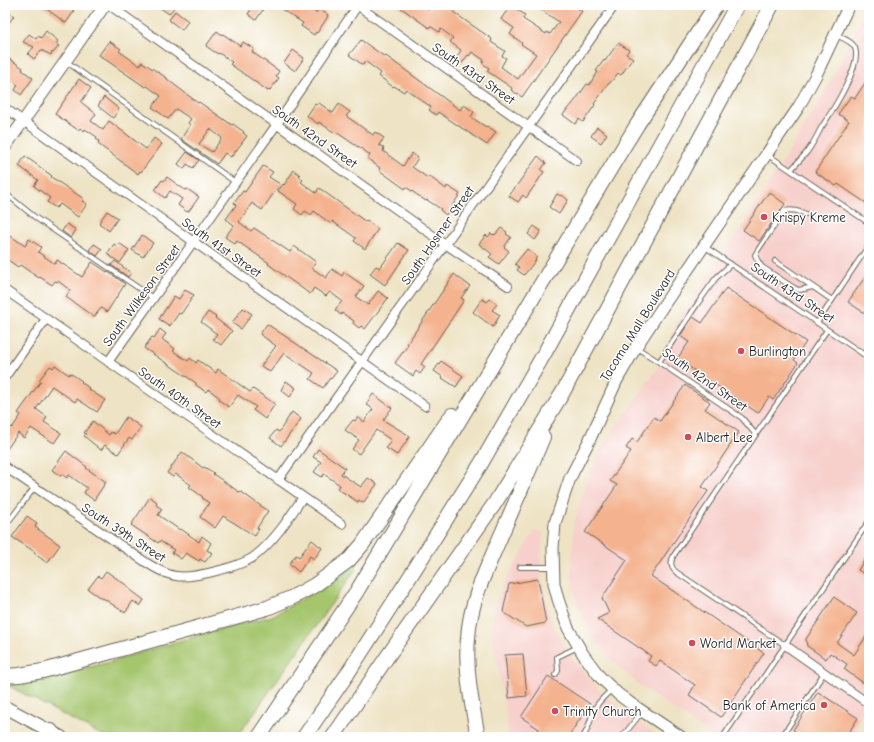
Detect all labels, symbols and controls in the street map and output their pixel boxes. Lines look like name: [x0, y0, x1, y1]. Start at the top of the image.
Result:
street label: South 43rd Street: [430, 39, 519, 108]
street label: South 42nd Street: [270, 102, 361, 172]
street label: South Hosmer Street: [398, 182, 478, 287]
place label: Krispy Kreme: [772, 210, 846, 225]
marker: Krispy Kreme: [759, 212, 769, 222]
street label: South 41st Street: [179, 215, 265, 281]
street label: South Wilkeson Street: [100, 241, 184, 349]
street label: South 43rd Street: [748, 259, 838, 327]
street label: Tacoma Mall Boulevard: [597, 266, 678, 384]
place label: Burlington: [749, 344, 806, 359]
street label: South 42nd Street: [660, 345, 751, 415]
marker: Burlington: [736, 346, 746, 356]
street label: South 40th Street: [135, 363, 225, 432]
place label: Albert Lee: [696, 430, 753, 445]
marker: Albert Lee: [683, 432, 693, 442]
street label: South 39th Street: [79, 500, 169, 566]
place label: World Market: [700, 636, 777, 651]
marker: World Market: [687, 638, 697, 648]
place label: Bank of America: [723, 698, 816, 713]
marker: Bank of America: [819, 700, 829, 710]
place label: Trinity Church: [563, 704, 642, 719]
marker: Trinity Church: [550, 706, 560, 716]

